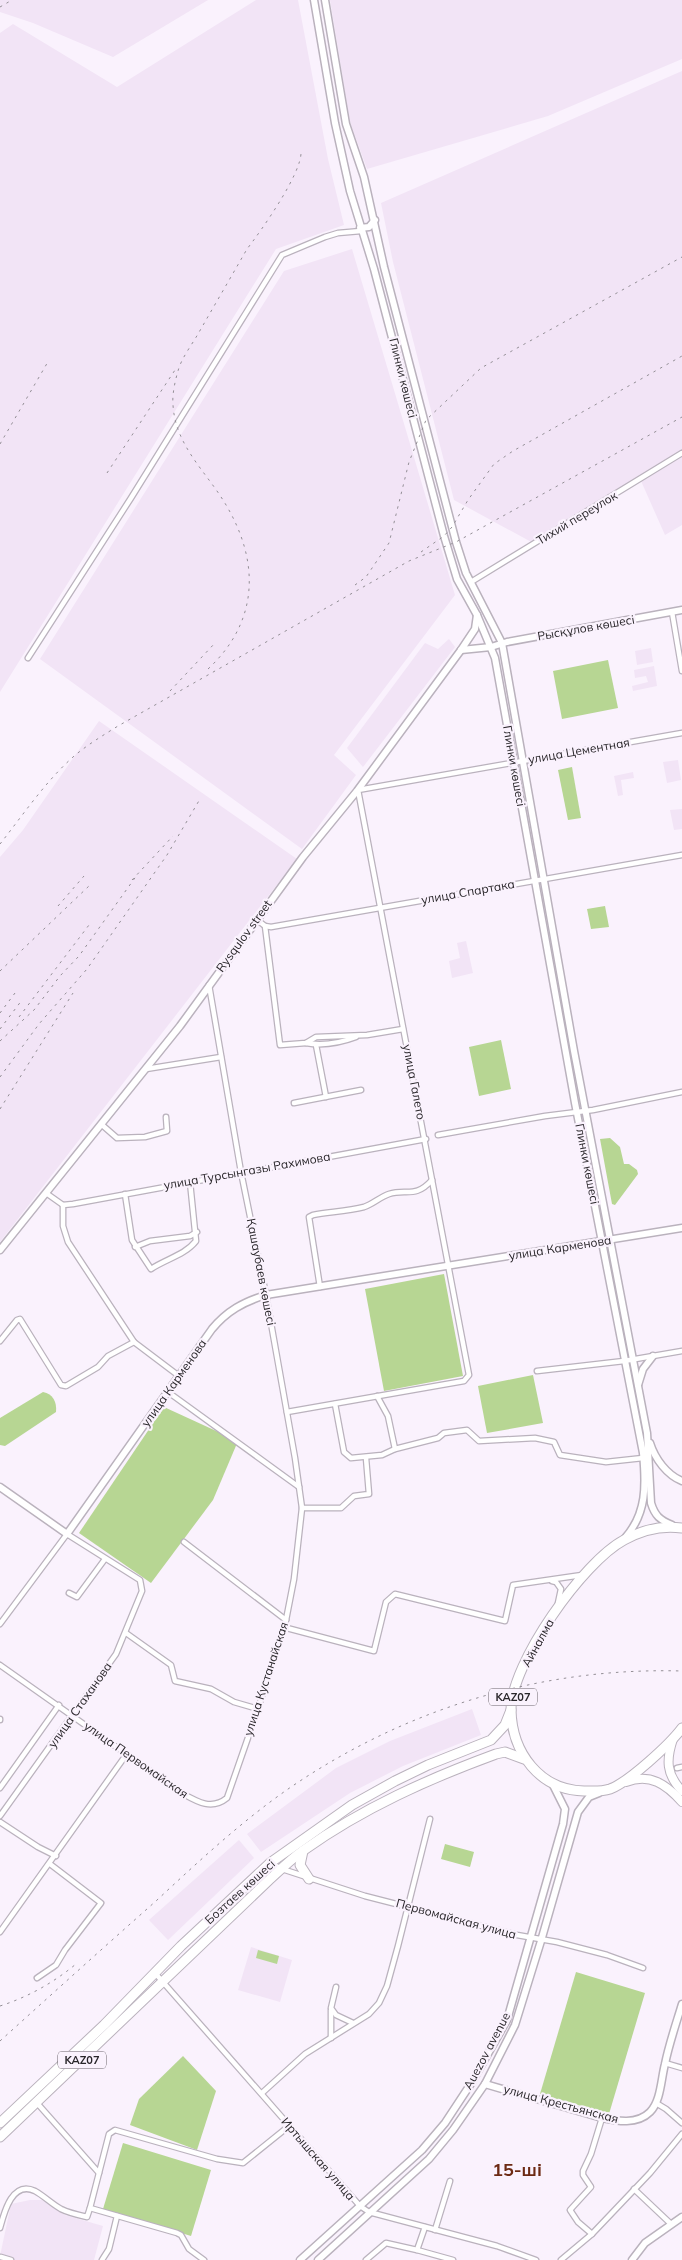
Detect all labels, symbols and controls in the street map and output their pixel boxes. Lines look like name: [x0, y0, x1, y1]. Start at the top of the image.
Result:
street label: Глинки көшесі: [386, 336, 421, 419]
street label: Тихий переулок: [534, 487, 620, 548]
street label: Рысқұлов көшесі: [536, 612, 636, 643]
street label: Глинки көшесі: [500, 724, 529, 808]
street label: улица Цементная: [527, 734, 631, 767]
street label: улица Спартака: [420, 876, 516, 907]
street label: Rysqulov street: [212, 897, 275, 975]
street label: улица Галето: [400, 1043, 429, 1121]
street label: Глинки көшесі: [572, 1122, 603, 1206]
street label: улица Турсынгазы Рахимова: [162, 1148, 331, 1193]
street label: Қашаубаев көшесі: [244, 1217, 279, 1327]
street label: улица Карменова: [508, 1232, 612, 1263]
street label: улица Карменова: [138, 1336, 209, 1429]
street label: Айналма: [518, 1616, 557, 1670]
street label: улица Кустанайская: [240, 1620, 291, 1738]
street label: улица Стаханова: [44, 1659, 115, 1750]
road number: KAZ07: [489, 1688, 537, 1705]
street label: улица Первомайская: [81, 1718, 191, 1801]
street label: Бозтаев көшесі: [201, 1856, 278, 1927]
street label: Первомайская улица: [394, 1895, 518, 1942]
street label: Auezov avenue: [460, 2010, 513, 2092]
road number: KAZ07: [58, 2052, 106, 2068]
street label: улица Крестьянская: [502, 2081, 620, 2126]
street label: Иртышская улица: [278, 2114, 358, 2203]
district label: 15-ші: [492, 2158, 542, 2181]

